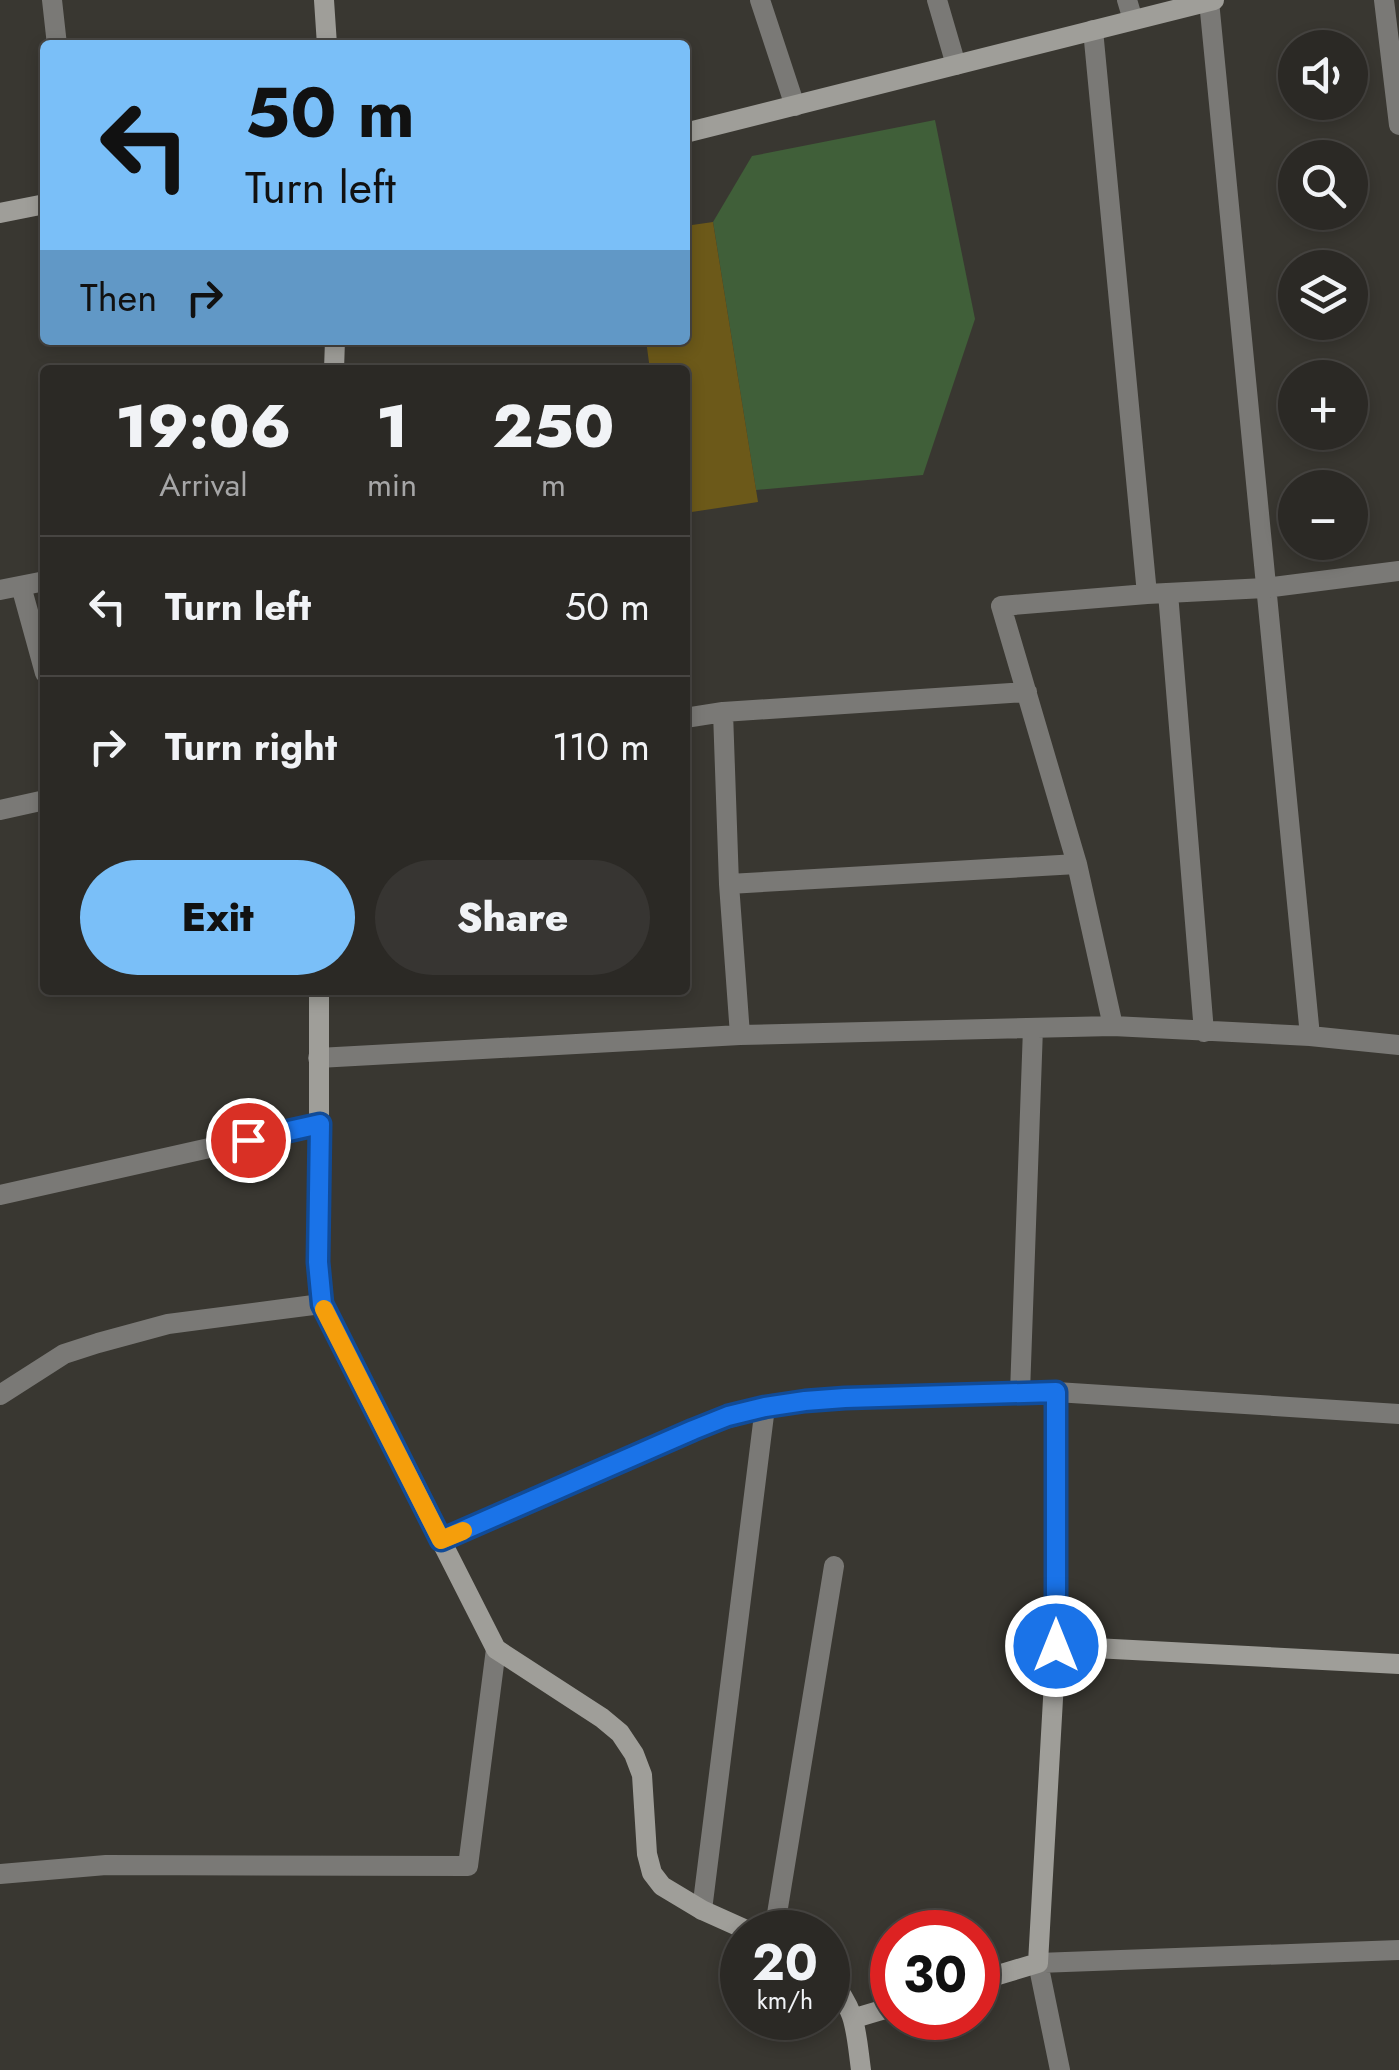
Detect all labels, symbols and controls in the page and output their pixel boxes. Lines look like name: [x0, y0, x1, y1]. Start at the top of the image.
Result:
map controls: [1278, 30, 1368, 560]
button: sound: [1278, 30, 1368, 120]
text: 50 m: [245, 62, 415, 163]
icon: left: [80, 80, 210, 210]
button: search: [1278, 140, 1368, 230]
text: Turn left: [245, 155, 396, 220]
button: layers: [1278, 250, 1368, 340]
text: Then: [80, 270, 157, 325]
icon: right: [177, 270, 232, 325]
button: +: [1278, 360, 1368, 450]
text: 19:06: [116, 383, 291, 470]
text: 1: [376, 383, 408, 470]
text: 250: [493, 383, 614, 470]
text: Arrival: [159, 462, 248, 508]
text: min: [367, 462, 417, 508]
text: m: [541, 462, 566, 508]
button: −: [1278, 470, 1368, 560]
icon: left: [80, 579, 135, 634]
text: Turn left: [165, 579, 311, 634]
text: 50 m: [565, 579, 650, 634]
icon: right: [80, 719, 135, 774]
text: Turn right: [165, 719, 337, 774]
text: 110 m: [552, 719, 650, 774]
button: Exit: [80, 860, 355, 975]
button: Share: [375, 860, 650, 975]
pin: [206, 1098, 291, 1183]
icon: arrive: [221, 1113, 276, 1168]
position arrow: [1004, 1594, 1108, 1698]
speed limit sign: 30: [870, 1910, 1000, 2040]
text: 20: [752, 1926, 818, 1999]
text: km/h: [757, 1982, 813, 2018]

